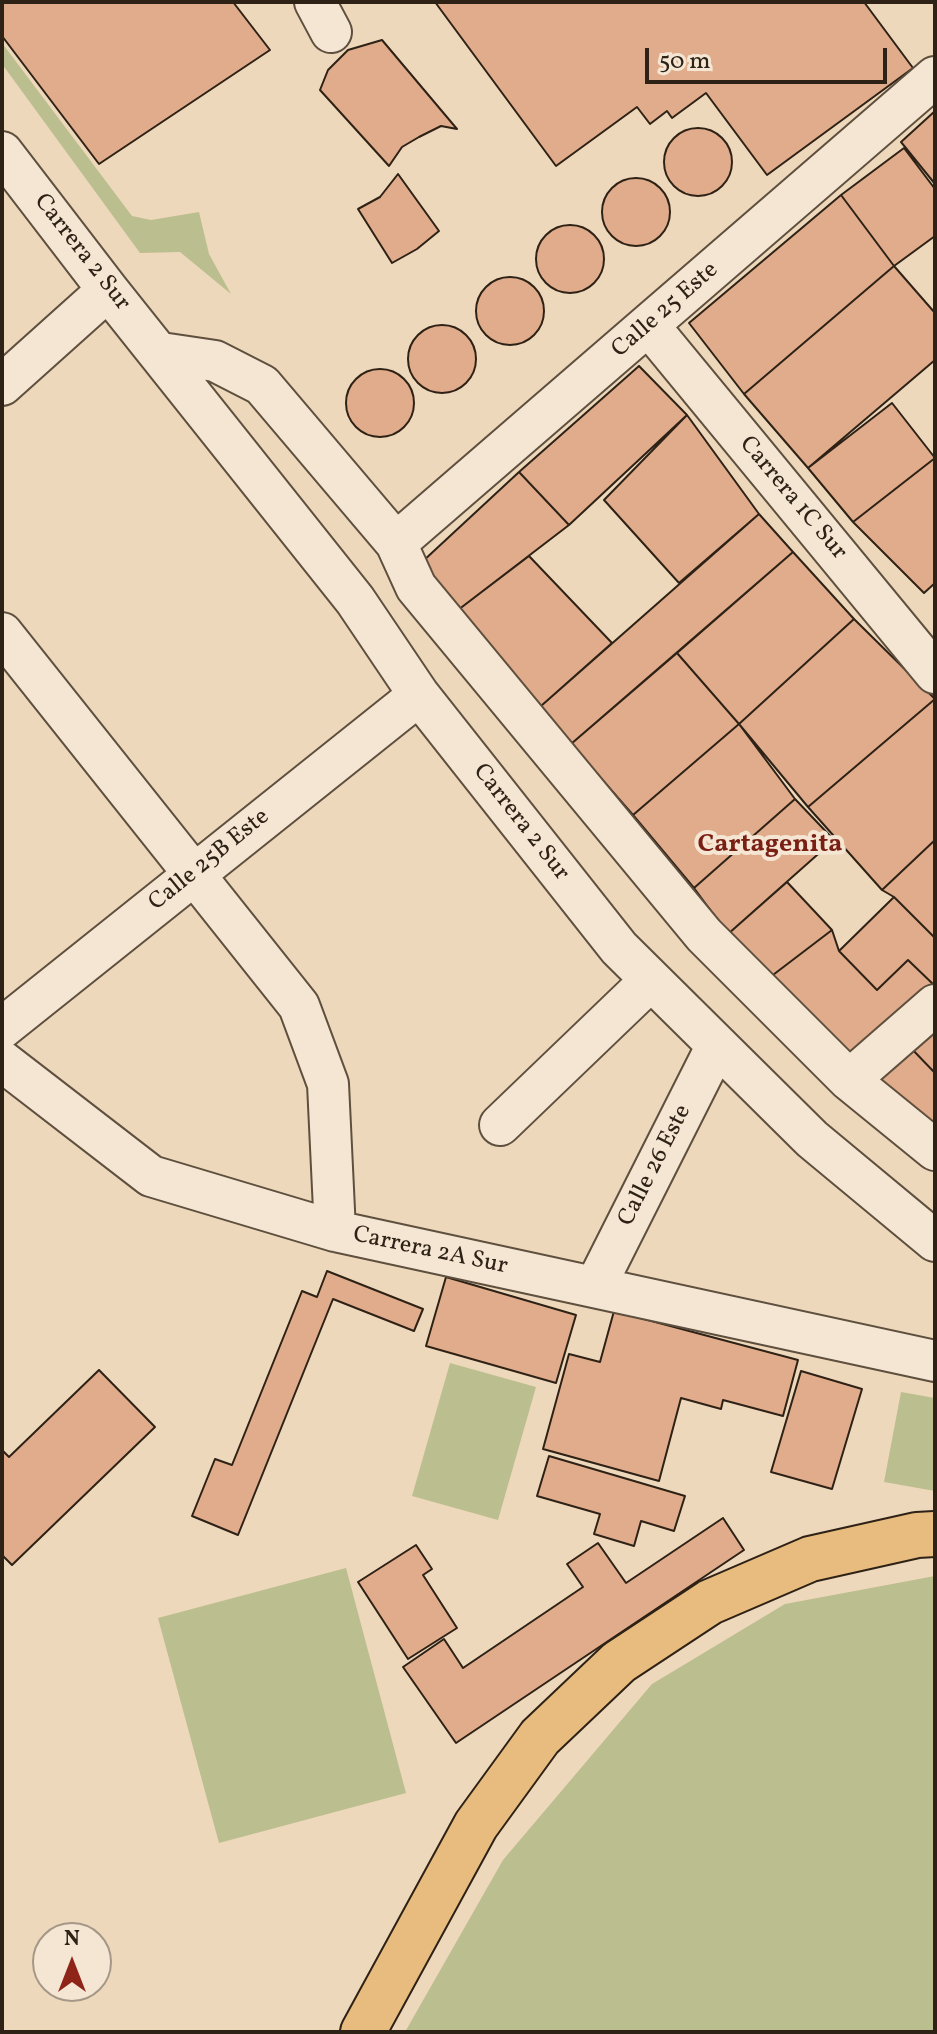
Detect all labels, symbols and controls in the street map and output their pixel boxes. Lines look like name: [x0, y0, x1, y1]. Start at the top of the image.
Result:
scale bar: [649, 32, 891, 82]
text: 50 m: [659, 45, 711, 79]
street label: Carrera 2 Sur: [26, 189, 136, 317]
street label: Calle 25 Este: [607, 257, 725, 365]
street label: Carrera 1C Sur: [732, 431, 852, 567]
street label: Carrera 2 Sur: [465, 759, 575, 887]
street label: Calle 25B Este: [144, 804, 276, 918]
district label: Cartagenita: [697, 830, 843, 862]
street label: Calle 26 Este: [613, 1101, 699, 1231]
street label: Carrera 2A Sur: [350, 1222, 510, 1282]
north arrow: [32, 1922, 112, 2002]
text: N: [64, 1924, 80, 1955]

